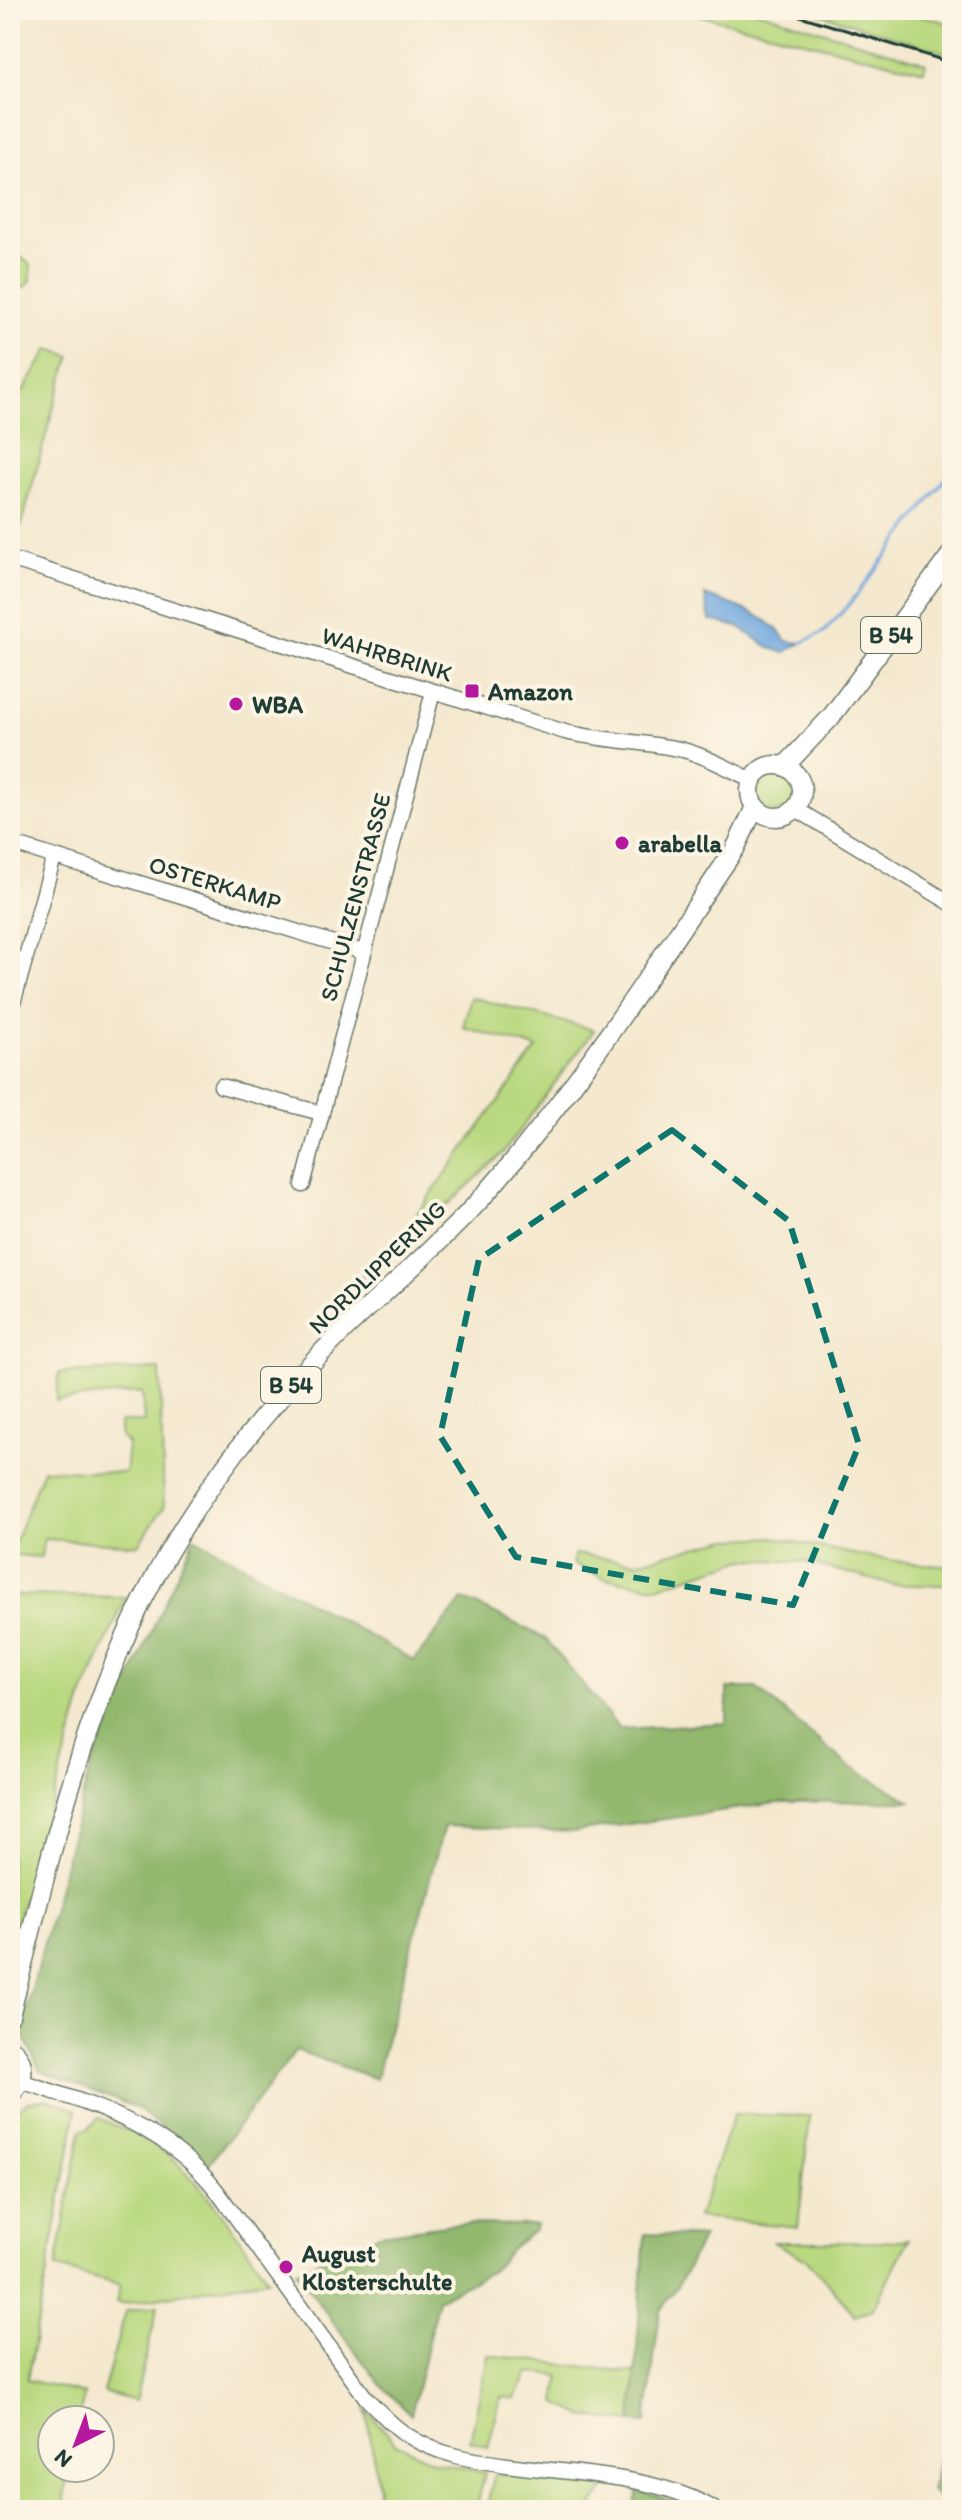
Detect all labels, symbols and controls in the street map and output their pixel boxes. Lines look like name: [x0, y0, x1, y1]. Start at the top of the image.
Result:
road number: B 54: [861, 617, 921, 653]
street label: WAHRBRINK: [318, 620, 457, 688]
place label: Amazon: [487, 677, 573, 706]
marker: Amazon: [463, 682, 481, 700]
place label: WBA: [252, 690, 304, 719]
marker: WBA: [227, 695, 245, 713]
street label: SCHULZENSTRASSE: [313, 790, 397, 1004]
place label: arabella: [638, 829, 722, 858]
marker: arabella: [613, 834, 631, 852]
street label: OSTERKAMP: [145, 849, 285, 917]
street label: NORDLIPPERING: [302, 1194, 452, 1340]
road number: B 54: [261, 1367, 321, 1403]
place label: August Klosterschulte: [301, 2239, 453, 2296]
marker: August Klosterschulte: [277, 2258, 295, 2276]
north arrow: [36, 2404, 116, 2484]
text: N: [48, 2443, 78, 2473]

